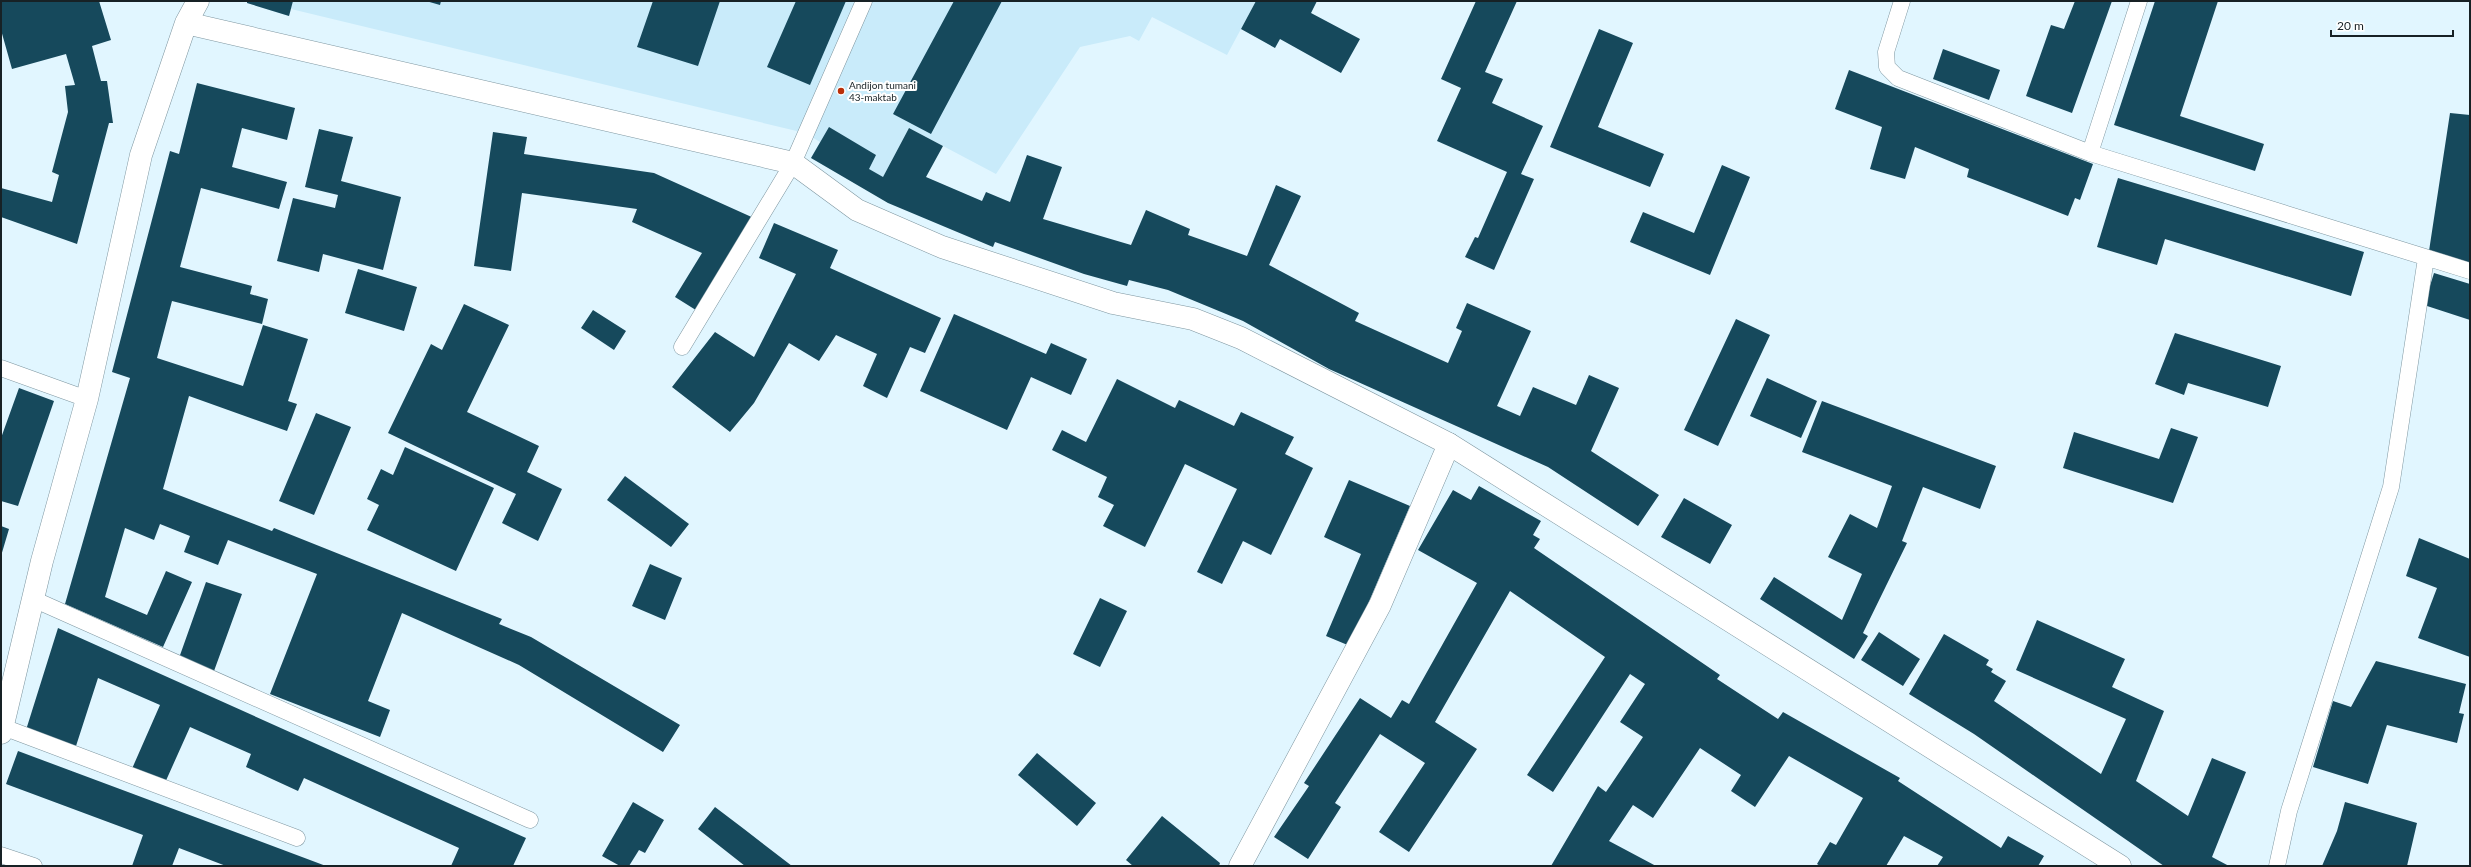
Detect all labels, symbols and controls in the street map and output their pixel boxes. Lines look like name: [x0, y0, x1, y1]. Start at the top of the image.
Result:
scale bar: [2331, 12, 2453, 38]
text: 20 m: [2337, 18, 2364, 33]
place label: Andijon tumani 43-maktab: [849, 79, 916, 103]
marker: Andijon tumani 43-maktab: [836, 86, 846, 96]

